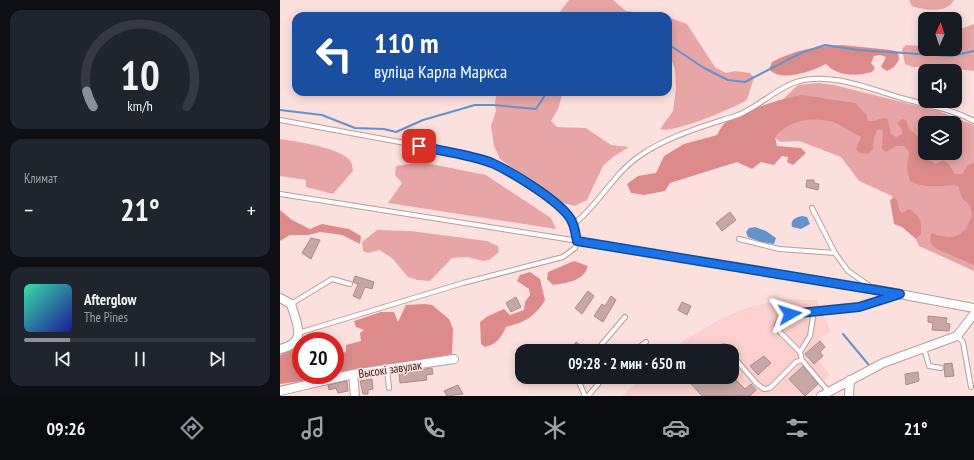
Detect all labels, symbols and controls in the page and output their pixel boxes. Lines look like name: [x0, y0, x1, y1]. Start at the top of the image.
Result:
north arrow: [918, 12, 962, 56]
map controls: [918, 12, 962, 160]
text: 110 m: [374, 24, 438, 61]
icon: left: [308, 28, 360, 80]
text: 10: [120, 48, 160, 101]
text: вуліца Карла Маркса: [374, 60, 507, 83]
button: sound: [918, 64, 962, 108]
text: km/h: [127, 96, 153, 115]
button: layers: [918, 116, 962, 160]
pin: [402, 129, 436, 163]
icon: arrive: [408, 135, 430, 157]
text: Климат: [24, 170, 57, 187]
text: 21°: [120, 190, 160, 229]
text: −: [24, 196, 33, 224]
text: +: [247, 196, 256, 224]
text: Afterglow: [84, 290, 136, 309]
position arrow: [769, 293, 811, 335]
text: The Pines: [84, 309, 128, 326]
speed limit sign: 20: [292, 332, 344, 384]
icon: previous: [52, 348, 74, 370]
icon: pause: [129, 348, 151, 370]
icon: next: [206, 348, 228, 370]
text: 09:28 · 2 мин · 650 m: [568, 354, 686, 373]
street label: Высокі завулак: [357, 357, 423, 381]
icon: directions: [178, 414, 206, 442]
icon: music: [299, 414, 327, 442]
icon: phone: [420, 414, 448, 442]
icon: climate: [541, 414, 569, 442]
icon: car: [662, 414, 690, 442]
icon: filters: [783, 414, 811, 442]
text: 09:26: [46, 417, 85, 440]
text: 21°: [904, 417, 928, 440]

